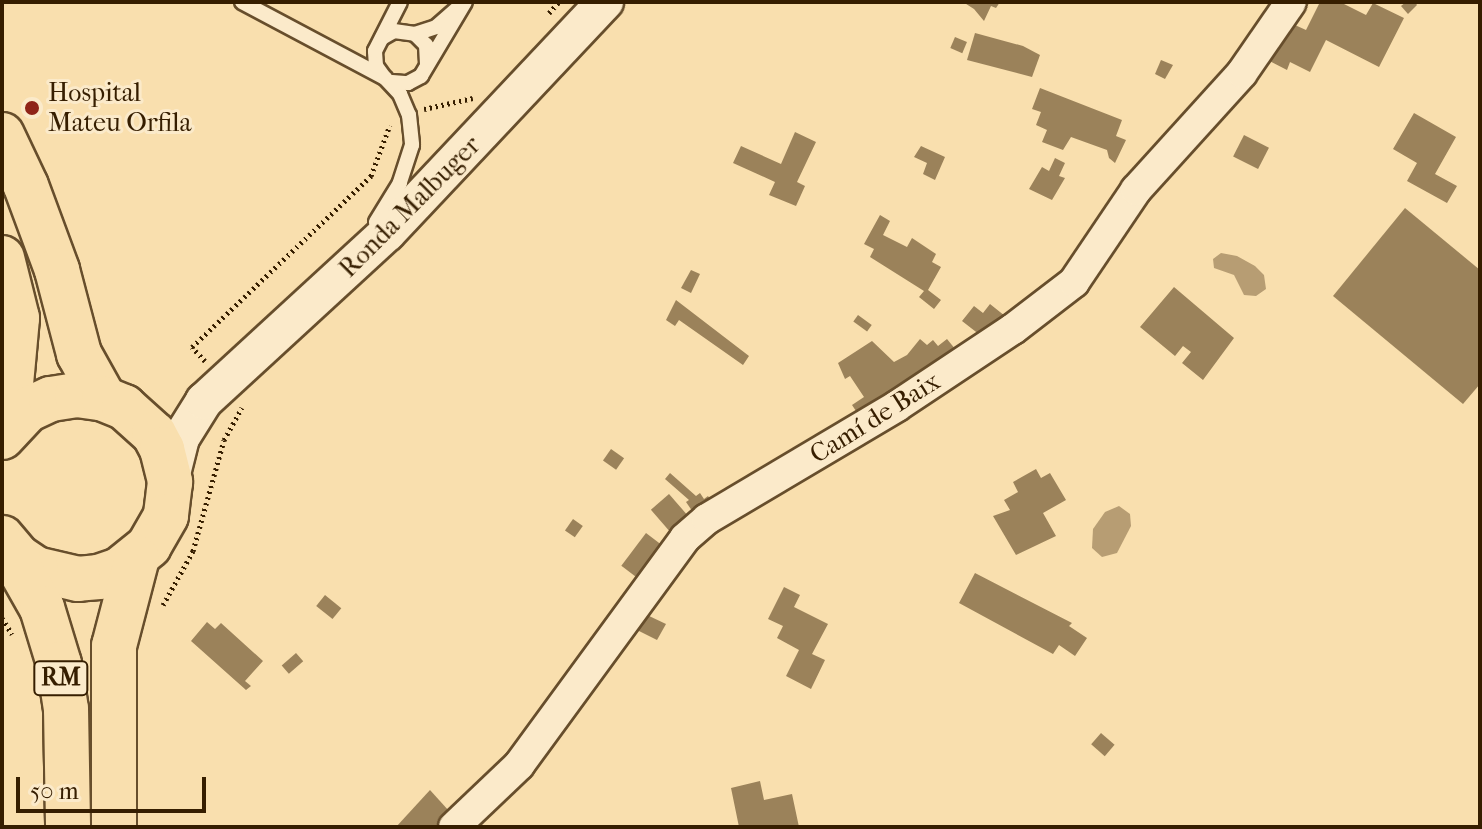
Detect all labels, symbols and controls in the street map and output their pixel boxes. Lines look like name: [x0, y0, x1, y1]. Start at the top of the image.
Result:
place label: Hospital Mateu Orfila: [48, 77, 192, 138]
marker: Hospital Mateu Orfila: [23, 99, 41, 117]
street label: Ronda Malbuger: [333, 130, 487, 284]
street label: Camí de Baix: [804, 366, 946, 470]
road number: RM: [33, 658, 89, 698]
scale bar: [20, 761, 210, 811]
text: 50 m: [30, 777, 79, 805]

